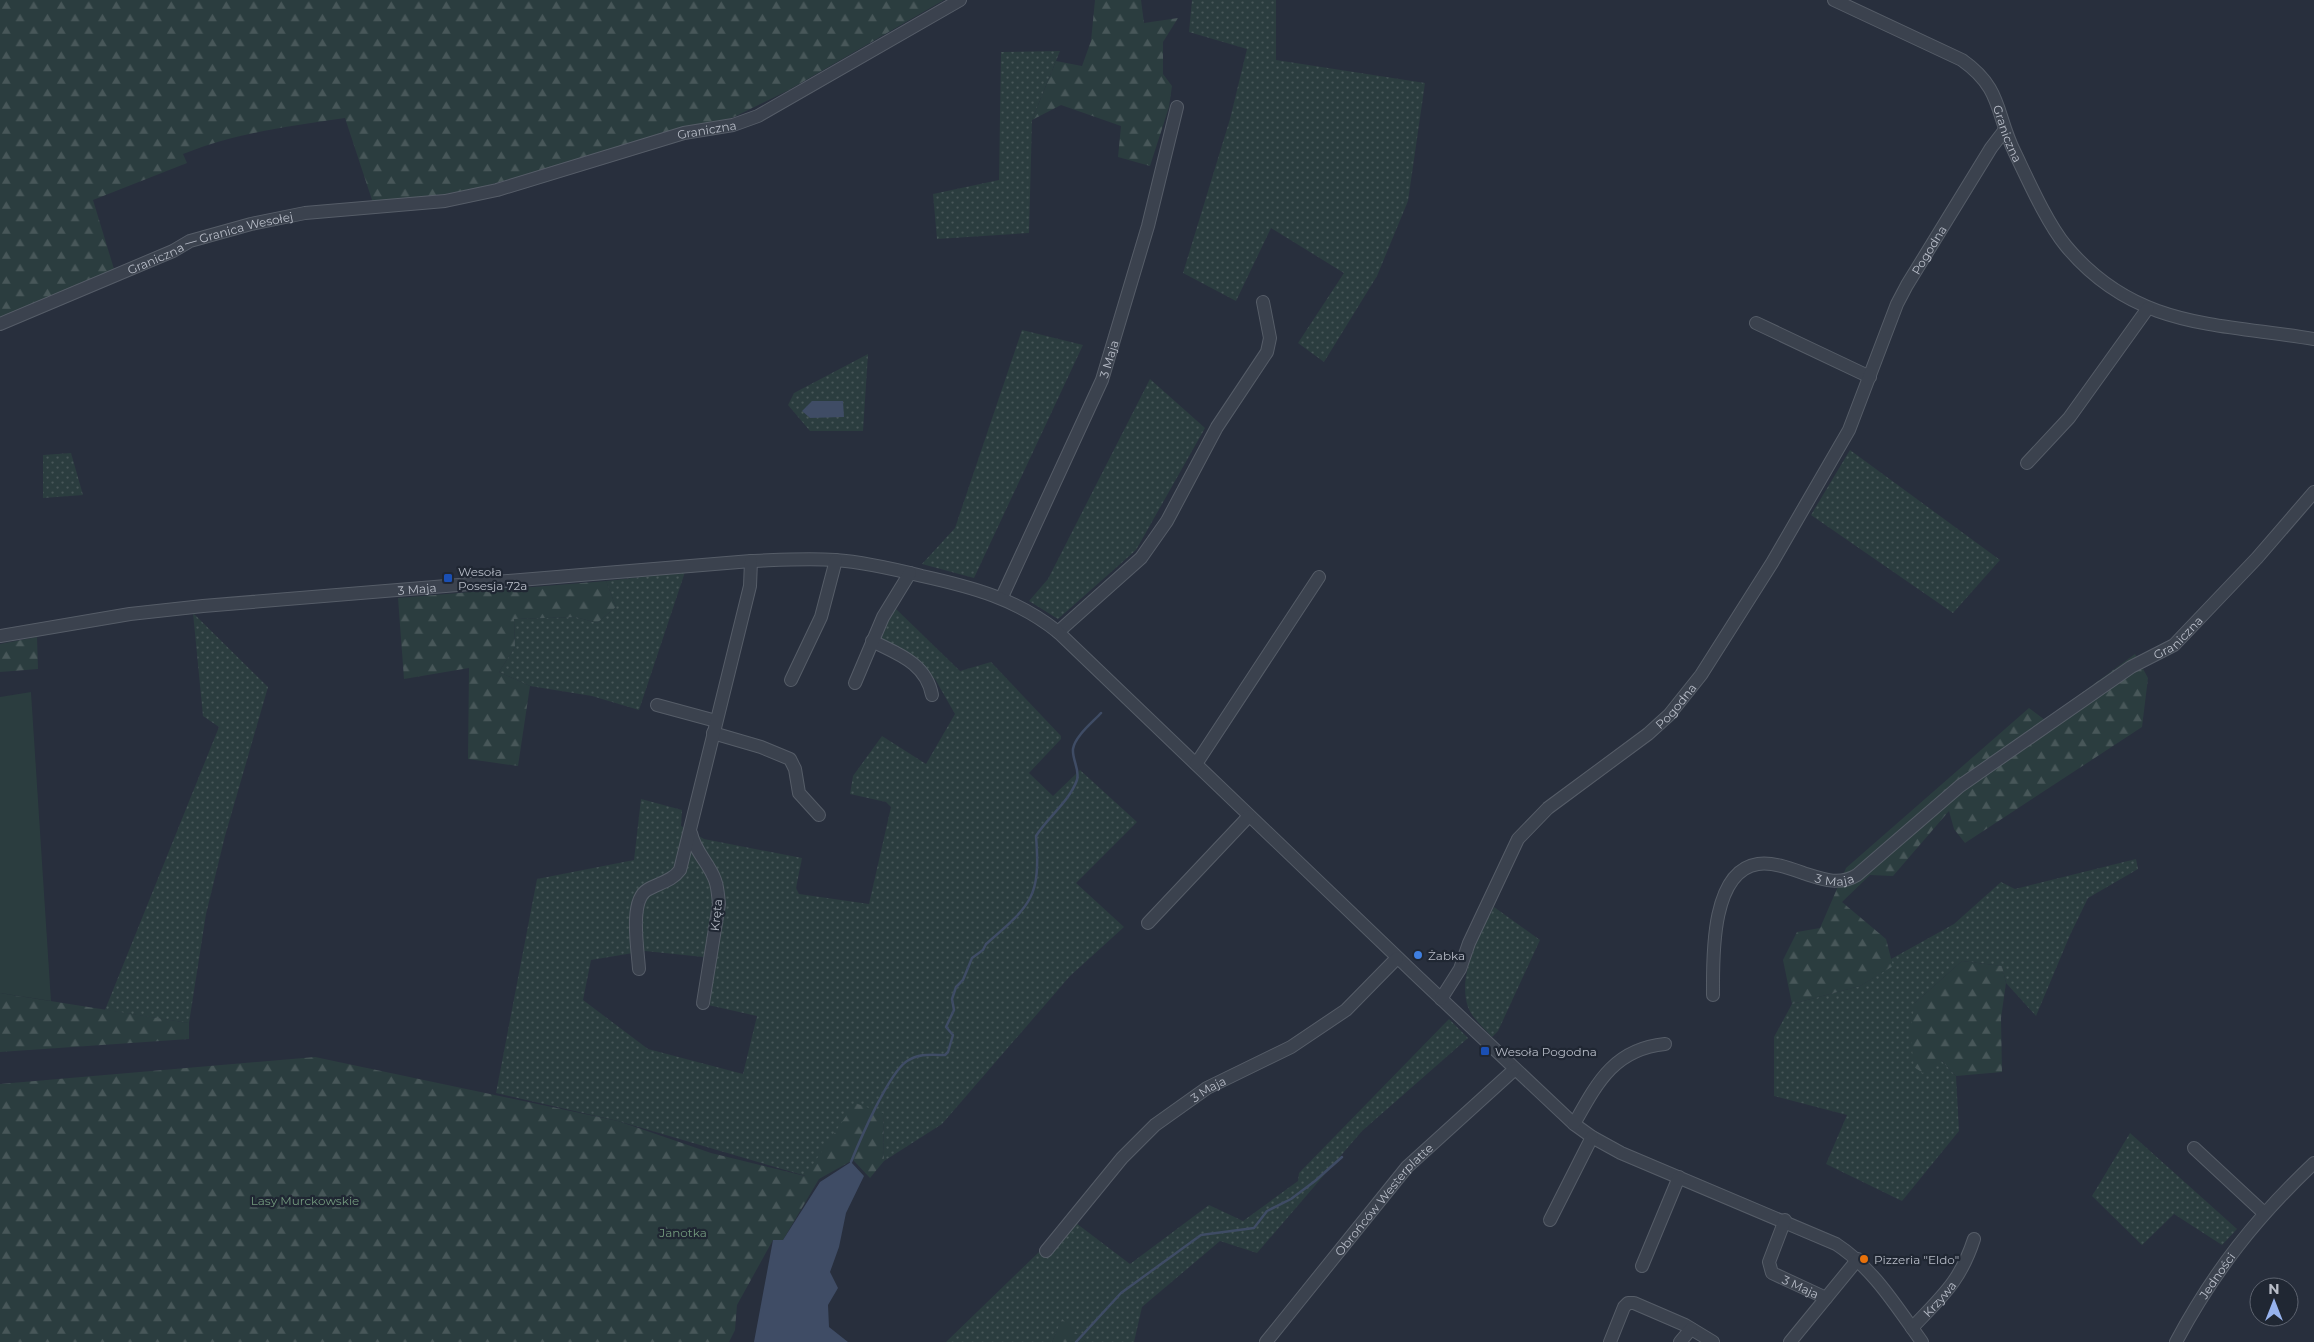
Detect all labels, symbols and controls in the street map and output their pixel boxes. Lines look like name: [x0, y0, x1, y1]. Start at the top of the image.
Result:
street label: Graniczna: [1990, 103, 2026, 164]
street label: Graniczna: [675, 117, 737, 142]
street label: Graniczna — Granica Wesołej: [125, 208, 294, 277]
street label: Pogodna: [1908, 222, 1949, 277]
street label: 3 Maja: [1096, 338, 1121, 380]
place label: Wesoła Posesja 72a: [458, 564, 527, 593]
marker: Wesoła Posesja 72a: [442, 572, 454, 584]
street label: 3 Maja: [397, 579, 437, 597]
street label: Graniczna: [2151, 613, 2205, 662]
street label: Pogodna: [1652, 680, 1699, 732]
street label: 3 Maja: [1813, 870, 1856, 889]
street label: Kręta: [707, 898, 725, 932]
place label: Żabka: [1428, 948, 1465, 963]
marker: Żabka: [1412, 949, 1424, 961]
place label: Wesoła Pogodna: [1495, 1044, 1597, 1059]
marker: Wesoła Pogodna: [1479, 1045, 1491, 1057]
street label: 3 Maja: [1187, 1073, 1228, 1105]
street label: Obrońców Westerplatte: [1331, 1140, 1436, 1259]
park label: Lasy Murckowskie: [251, 1193, 359, 1208]
park label: Janotka: [658, 1225, 707, 1240]
street label: Jedności: [2195, 1249, 2238, 1302]
place label: Pizzeria "Eldo": [1874, 1252, 1959, 1267]
marker: Pizzeria "Eldo": [1858, 1253, 1870, 1265]
street label: 3 Maja: [1780, 1271, 1822, 1301]
north arrow: [2249, 1277, 2299, 1327]
street label: Krzywa: [1919, 1278, 1959, 1320]
text: N: [2268, 1280, 2280, 1298]

